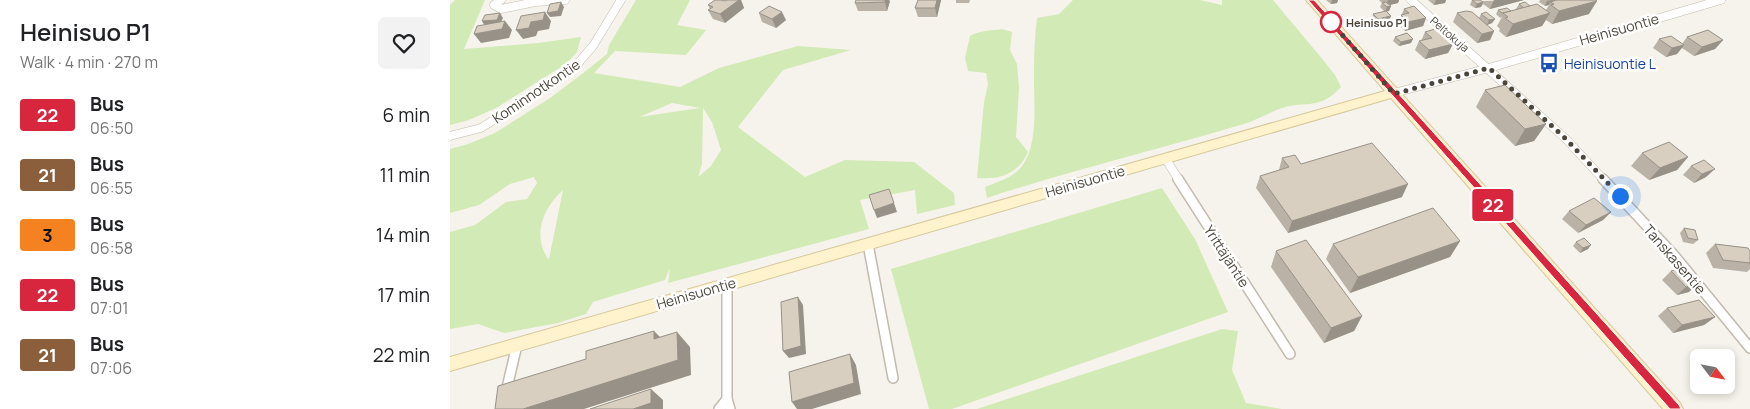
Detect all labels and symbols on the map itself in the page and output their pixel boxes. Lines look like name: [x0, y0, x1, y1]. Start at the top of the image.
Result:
street label: Heinisuontie: [1577, 9, 1661, 49]
marker: Heinisuo P1: [1320, 11, 1342, 33]
street label: Peltokuja: [1427, 13, 1473, 55]
place label: Heinisuo P1: [1346, 15, 1407, 30]
bus stop icon: Heinisuontie L: [1538, 52, 1560, 74]
place label: Heinisuontie L: [1564, 54, 1656, 73]
street label: Kominnotkontie: [488, 55, 584, 127]
street label: Heinisuontie: [1043, 161, 1127, 201]
your location: [1608, 184, 1633, 209]
line badge: 22: [1470, 189, 1516, 221]
street label: Tanskasentie: [1640, 220, 1710, 298]
street label: Yrittäjäntie: [1200, 221, 1254, 291]
street label: Heinisuontie: [654, 273, 738, 313]
north arrow: [1690, 349, 1735, 394]

